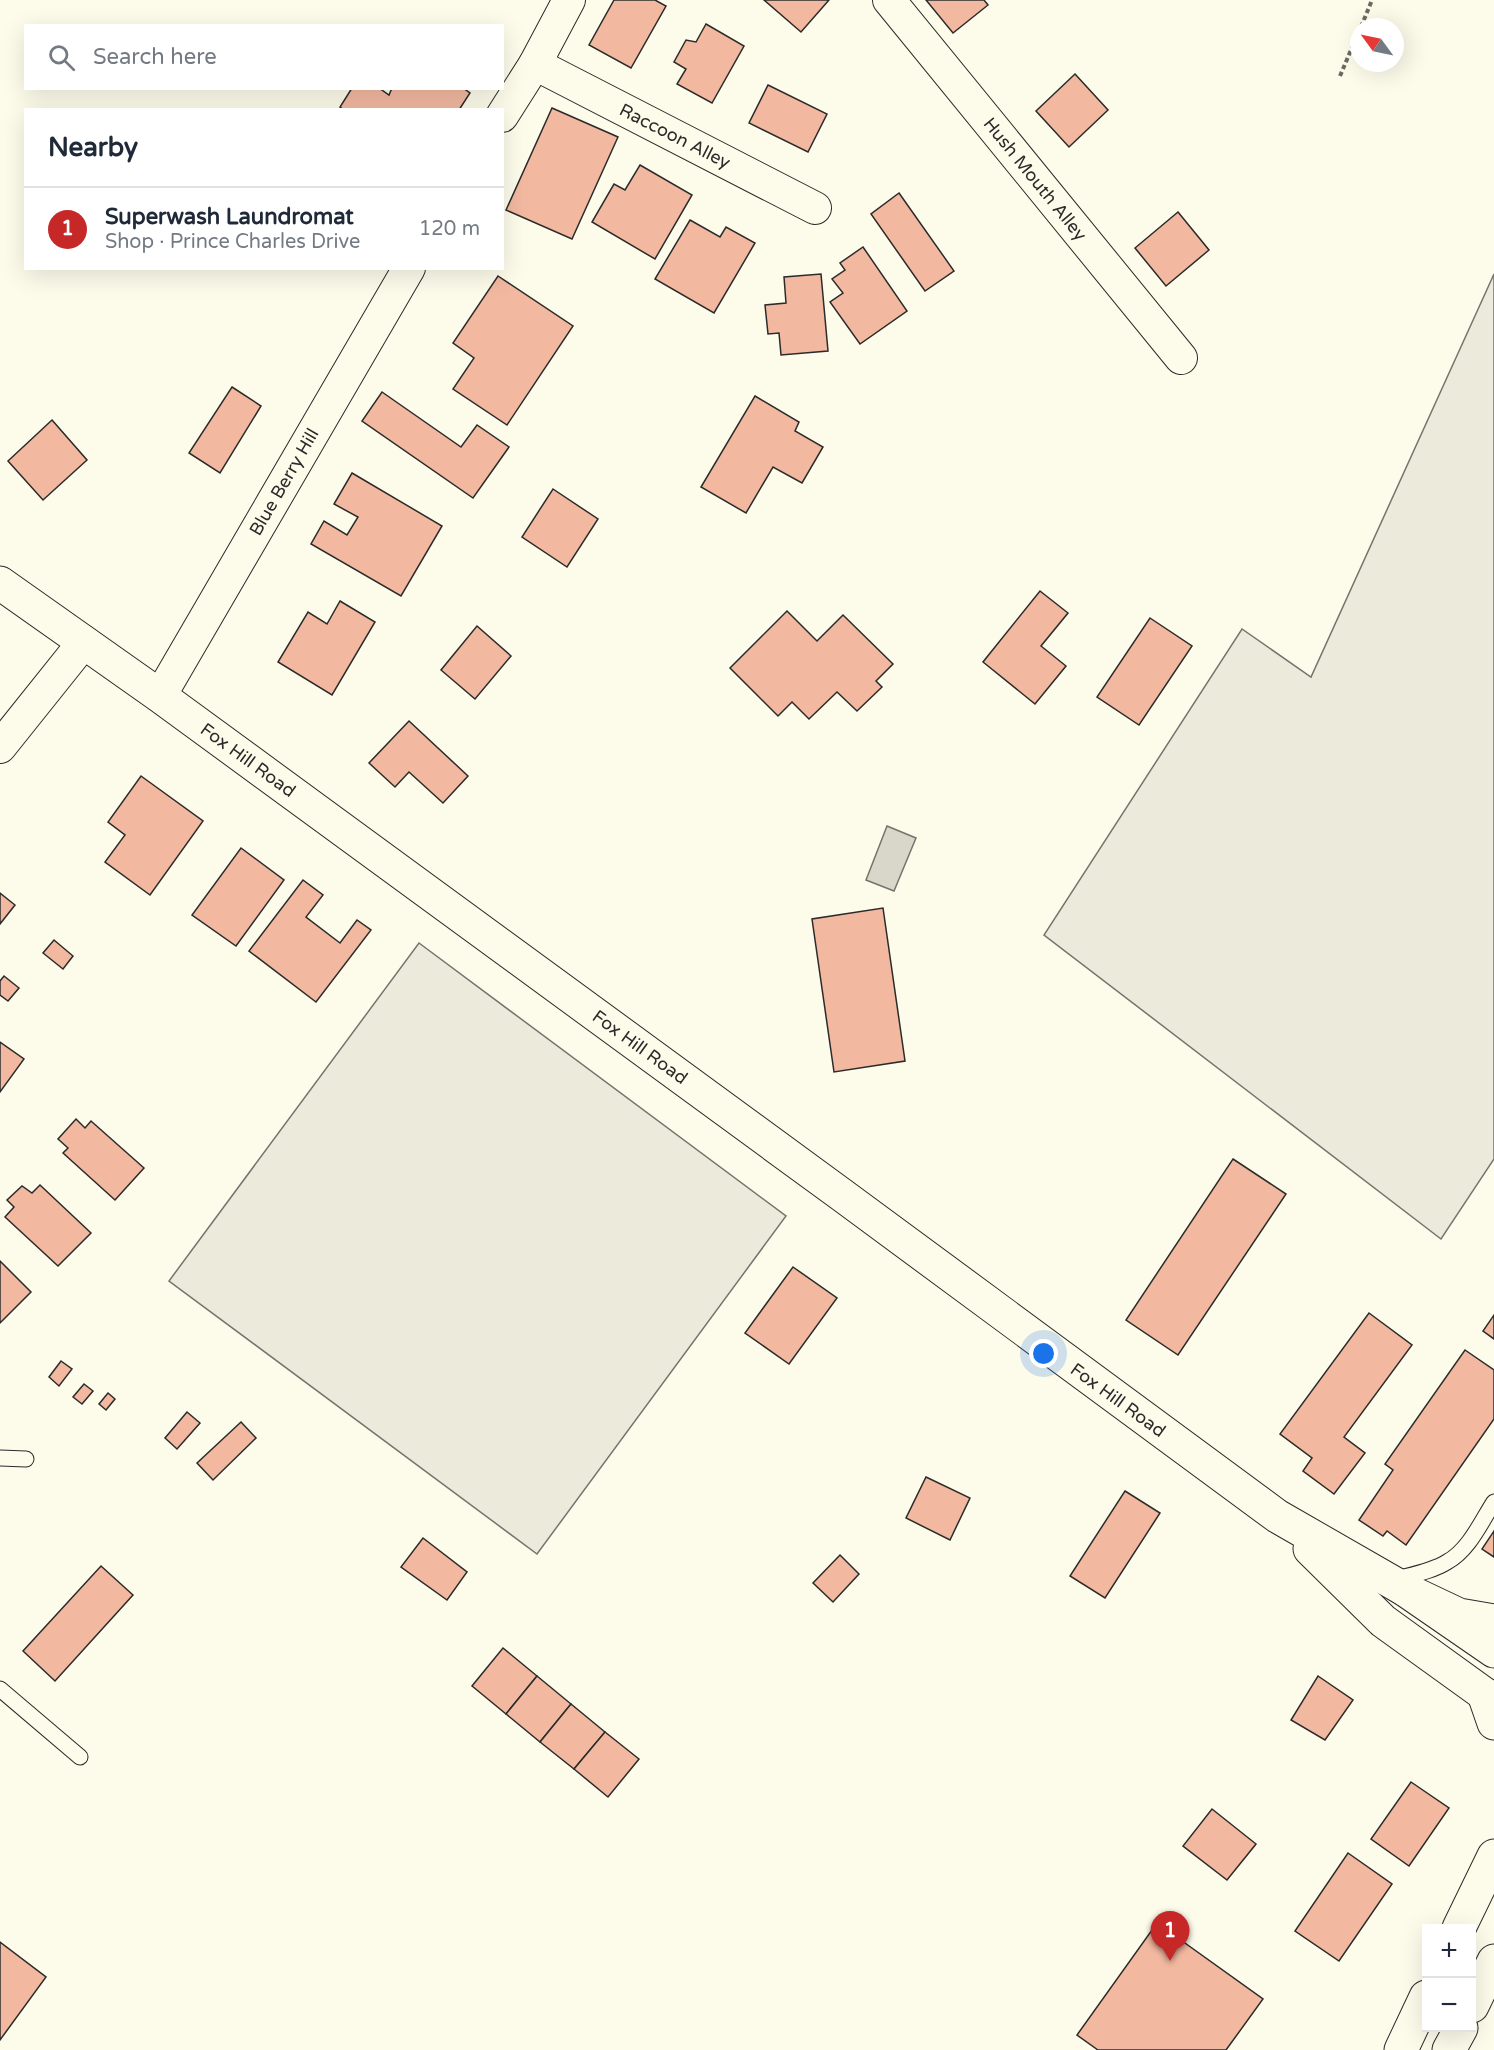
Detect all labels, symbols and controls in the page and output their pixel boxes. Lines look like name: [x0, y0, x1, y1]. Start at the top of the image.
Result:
north arrow: [1350, 18, 1404, 72]
search box: [24, 24, 504, 90]
icon: search: [45, 41, 78, 74]
text: Search here: [93, 44, 217, 70]
street label: Raccoon Alley: [616, 99, 734, 174]
street label: Hush Mouth Alley: [979, 113, 1092, 245]
text: Nearby: [48, 132, 138, 163]
text: Superwash Laundromat: [105, 204, 354, 230]
text: 1: [61, 217, 74, 241]
text: 120 m: [419, 217, 480, 241]
text: Shop · Prince Charles Drive: [105, 230, 360, 254]
street label: Blue Berry Hill: [244, 424, 324, 540]
street label: Fox Hill Road: [196, 718, 300, 802]
street label: Fox Hill Road: [588, 1005, 692, 1089]
your location: [1029, 1339, 1058, 1368]
street label: Fox Hill Road: [1066, 1358, 1170, 1442]
pin: 1: [1150, 1912, 1190, 1961]
map controls: [1422, 1924, 1476, 2032]
button: +: [1422, 1924, 1476, 1978]
button: −: [1422, 1978, 1476, 2032]

